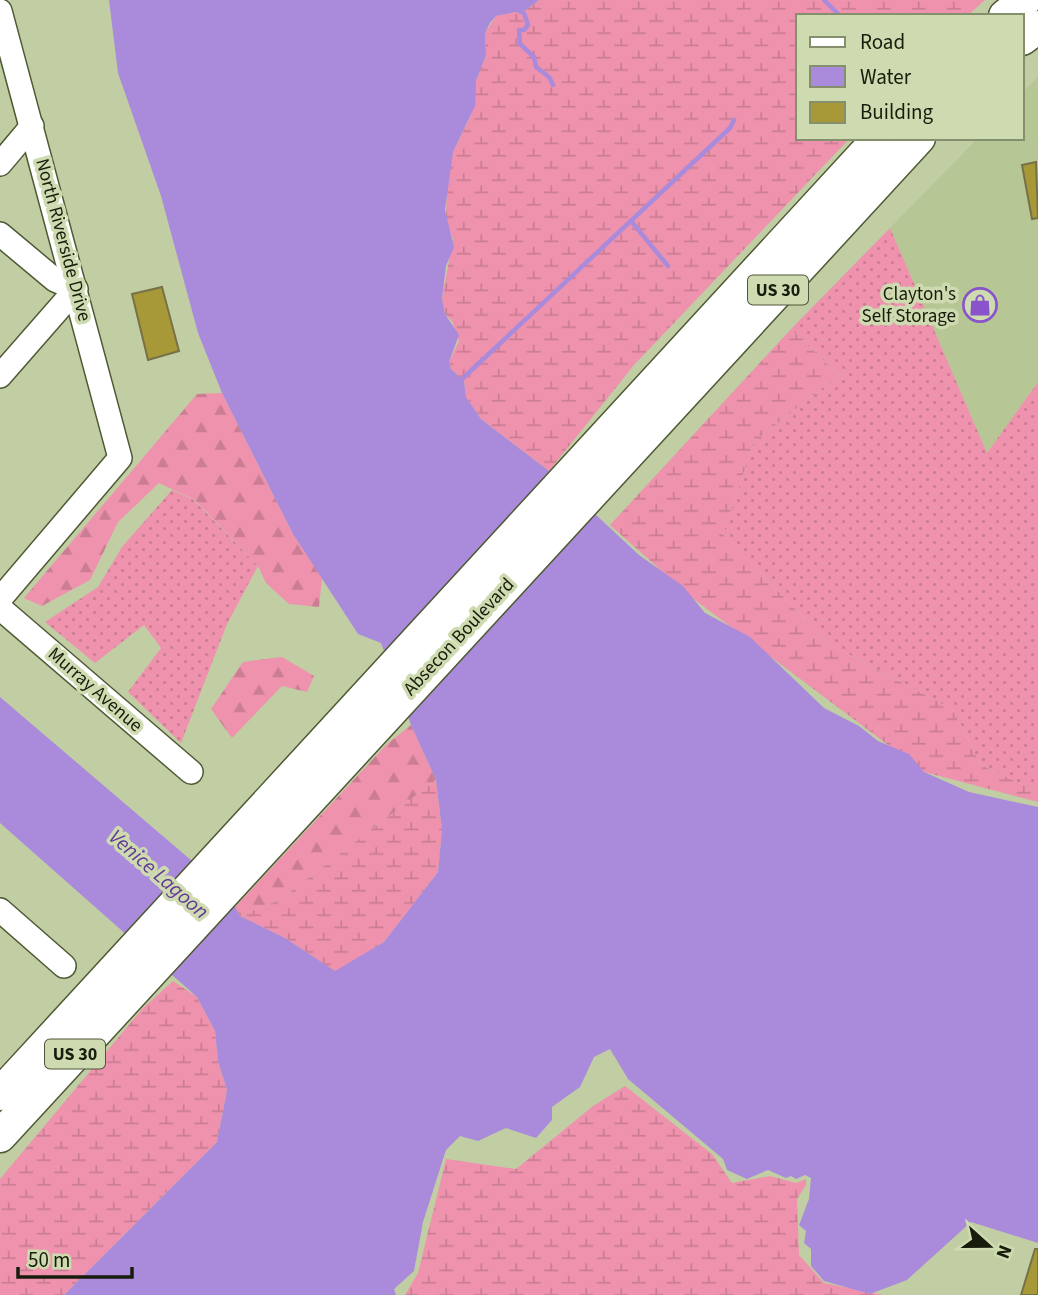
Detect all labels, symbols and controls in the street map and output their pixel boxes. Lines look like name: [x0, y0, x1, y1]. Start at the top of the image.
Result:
legend: [796, 14, 1024, 140]
text: Road: [860, 27, 905, 57]
text: Water: [860, 62, 912, 92]
text: Building: [860, 97, 934, 127]
street label: North Riverside Drive: [28, 156, 98, 324]
road number: US 30: [748, 276, 808, 304]
place label: Clayton's Self Storage: [862, 281, 956, 330]
shop icon: Clayton's Self Storage: [961, 286, 999, 324]
street label: Absecon Boulevard: [397, 572, 521, 702]
street label: Murray Avenue: [42, 641, 148, 739]
water label: Venice Lagoon: [103, 822, 215, 926]
road number: US 30: [45, 1040, 105, 1069]
north arrow: [954, 1211, 1024, 1281]
scale bar: [18, 1236, 131, 1280]
text: N: [989, 1241, 1018, 1262]
text: 50 m: [28, 1245, 70, 1275]

